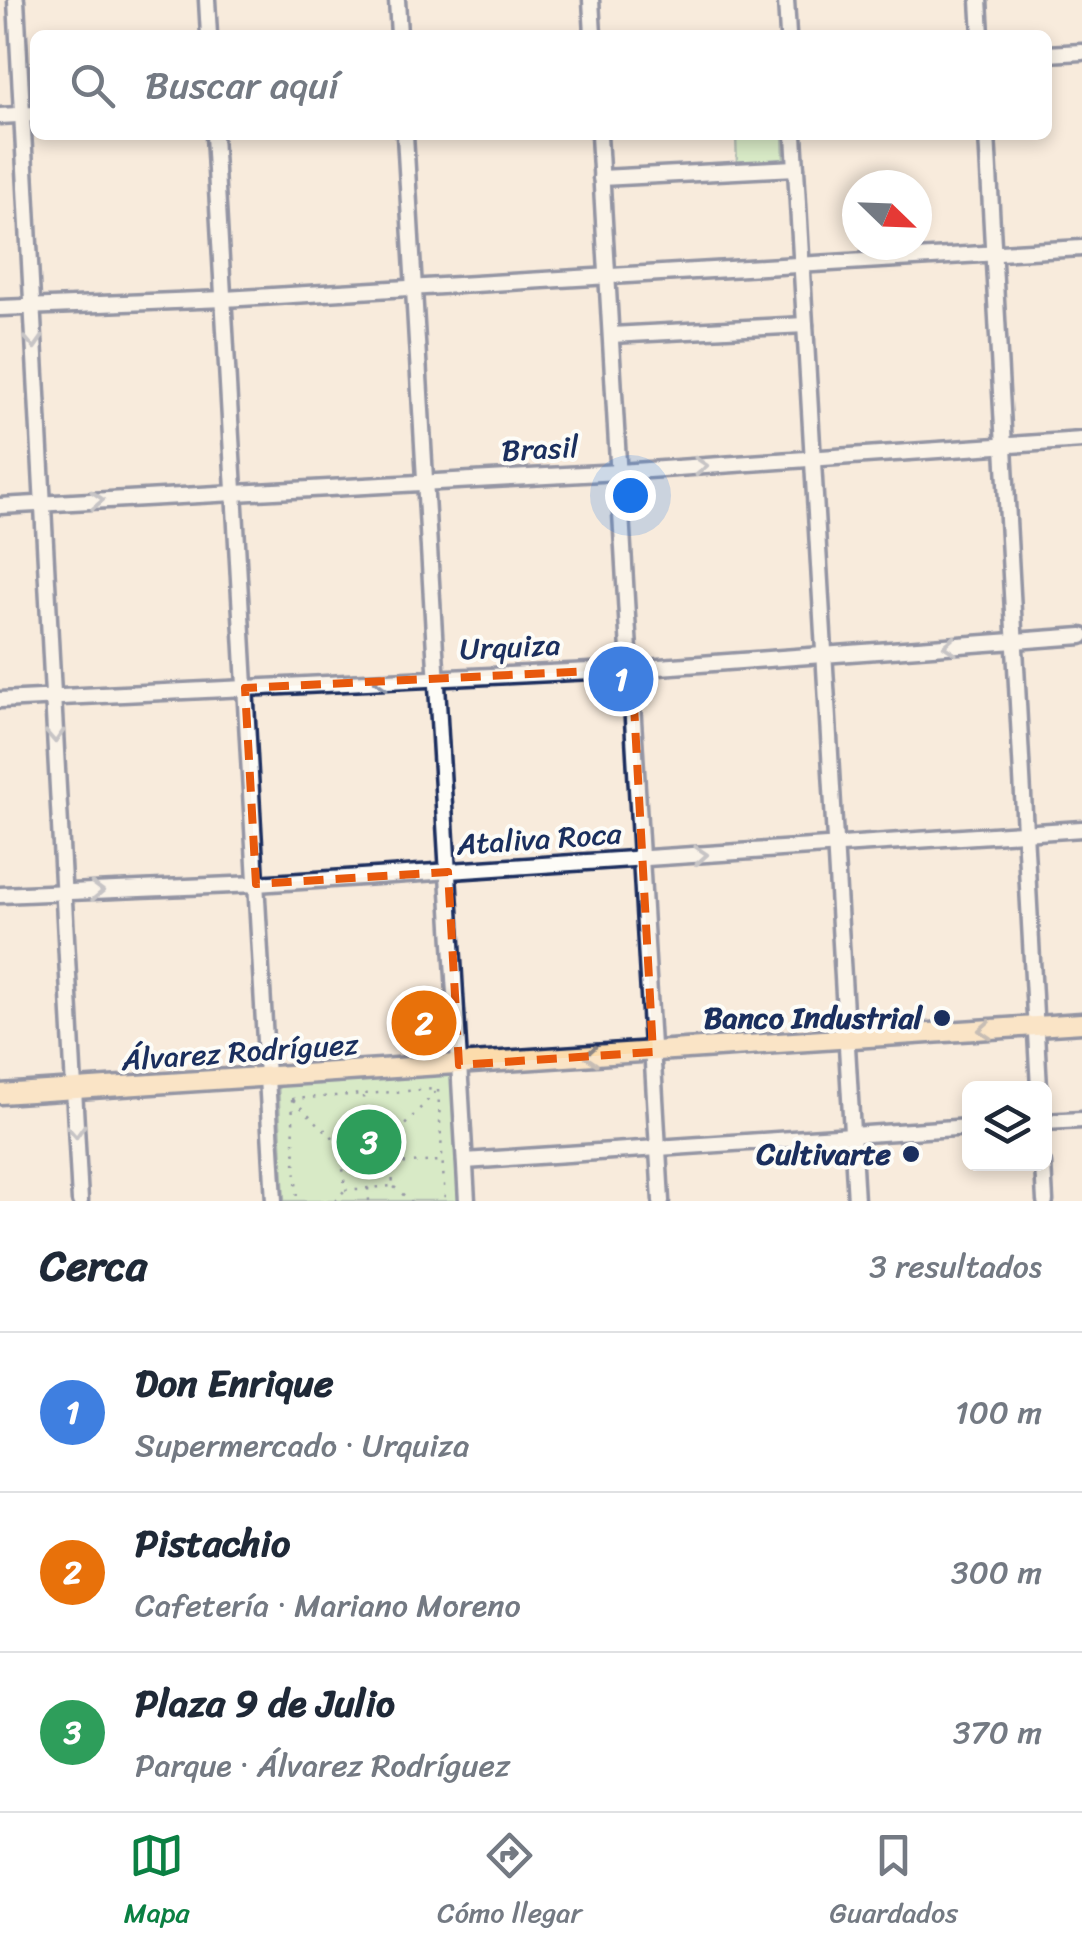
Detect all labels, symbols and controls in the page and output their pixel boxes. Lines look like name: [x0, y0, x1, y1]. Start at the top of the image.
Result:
search box: [30, 30, 1052, 140]
text: Buscar aquí: [145, 52, 339, 119]
icon: search: [65, 58, 120, 113]
north arrow: [842, 170, 932, 260]
one-way arrow: [24, 335, 45, 350]
street label: Brasil: [500, 420, 580, 478]
one-way arrow: [694, 456, 710, 477]
your location: [605, 470, 656, 521]
one-way arrow: [90, 490, 106, 511]
street label: Urquiza: [458, 617, 562, 677]
one-way arrow: [941, 634, 957, 656]
pin: 1: [588, 642, 654, 716]
one-way arrow: [372, 670, 388, 691]
one-way arrow: [44, 729, 65, 745]
street label: Ataliva Roca: [454, 806, 624, 872]
one-way arrow: [694, 845, 710, 867]
one-way arrow: [90, 881, 106, 902]
pin: 2: [392, 986, 456, 1060]
place label: Banco Industrial: [704, 991, 923, 1045]
marker: Banco Industrial: [931, 1007, 953, 1029]
street label: Álvarez Rodríguez: [119, 1017, 361, 1087]
one-way arrow: [976, 1019, 992, 1040]
one-way arrow: [582, 1045, 598, 1066]
map controls: [962, 1081, 1052, 1171]
button: layers: [962, 1081, 1052, 1171]
pin: 3: [336, 1104, 402, 1180]
one-way arrow: [66, 1123, 87, 1139]
place label: Cultivarte: [755, 1127, 892, 1181]
marker: Cultivarte: [900, 1143, 922, 1165]
text: Cerca: [40, 1229, 147, 1303]
text: 3 resultados: [869, 1238, 1042, 1295]
text: Don Enrique: [135, 1350, 333, 1417]
text: 1: [66, 1384, 79, 1441]
text: 100 m: [955, 1384, 1042, 1441]
text: Supermercado · Urquiza: [135, 1417, 469, 1474]
text: Pistachio: [135, 1510, 290, 1577]
text: 2: [63, 1544, 82, 1601]
text: 300 m: [951, 1544, 1042, 1601]
text: Cafetería · Mariano Moreno: [135, 1577, 521, 1634]
text: Plaza 9 de Julio: [135, 1670, 395, 1737]
text: 3: [64, 1704, 81, 1761]
text: 370 m: [953, 1704, 1042, 1761]
text: Parque · Álvarez Rodríguez: [135, 1737, 510, 1794]
tab: Mapa: [124, 1828, 190, 1937]
tab: Cómo llegar: [437, 1828, 582, 1937]
tab: Guardados: [830, 1828, 958, 1937]

